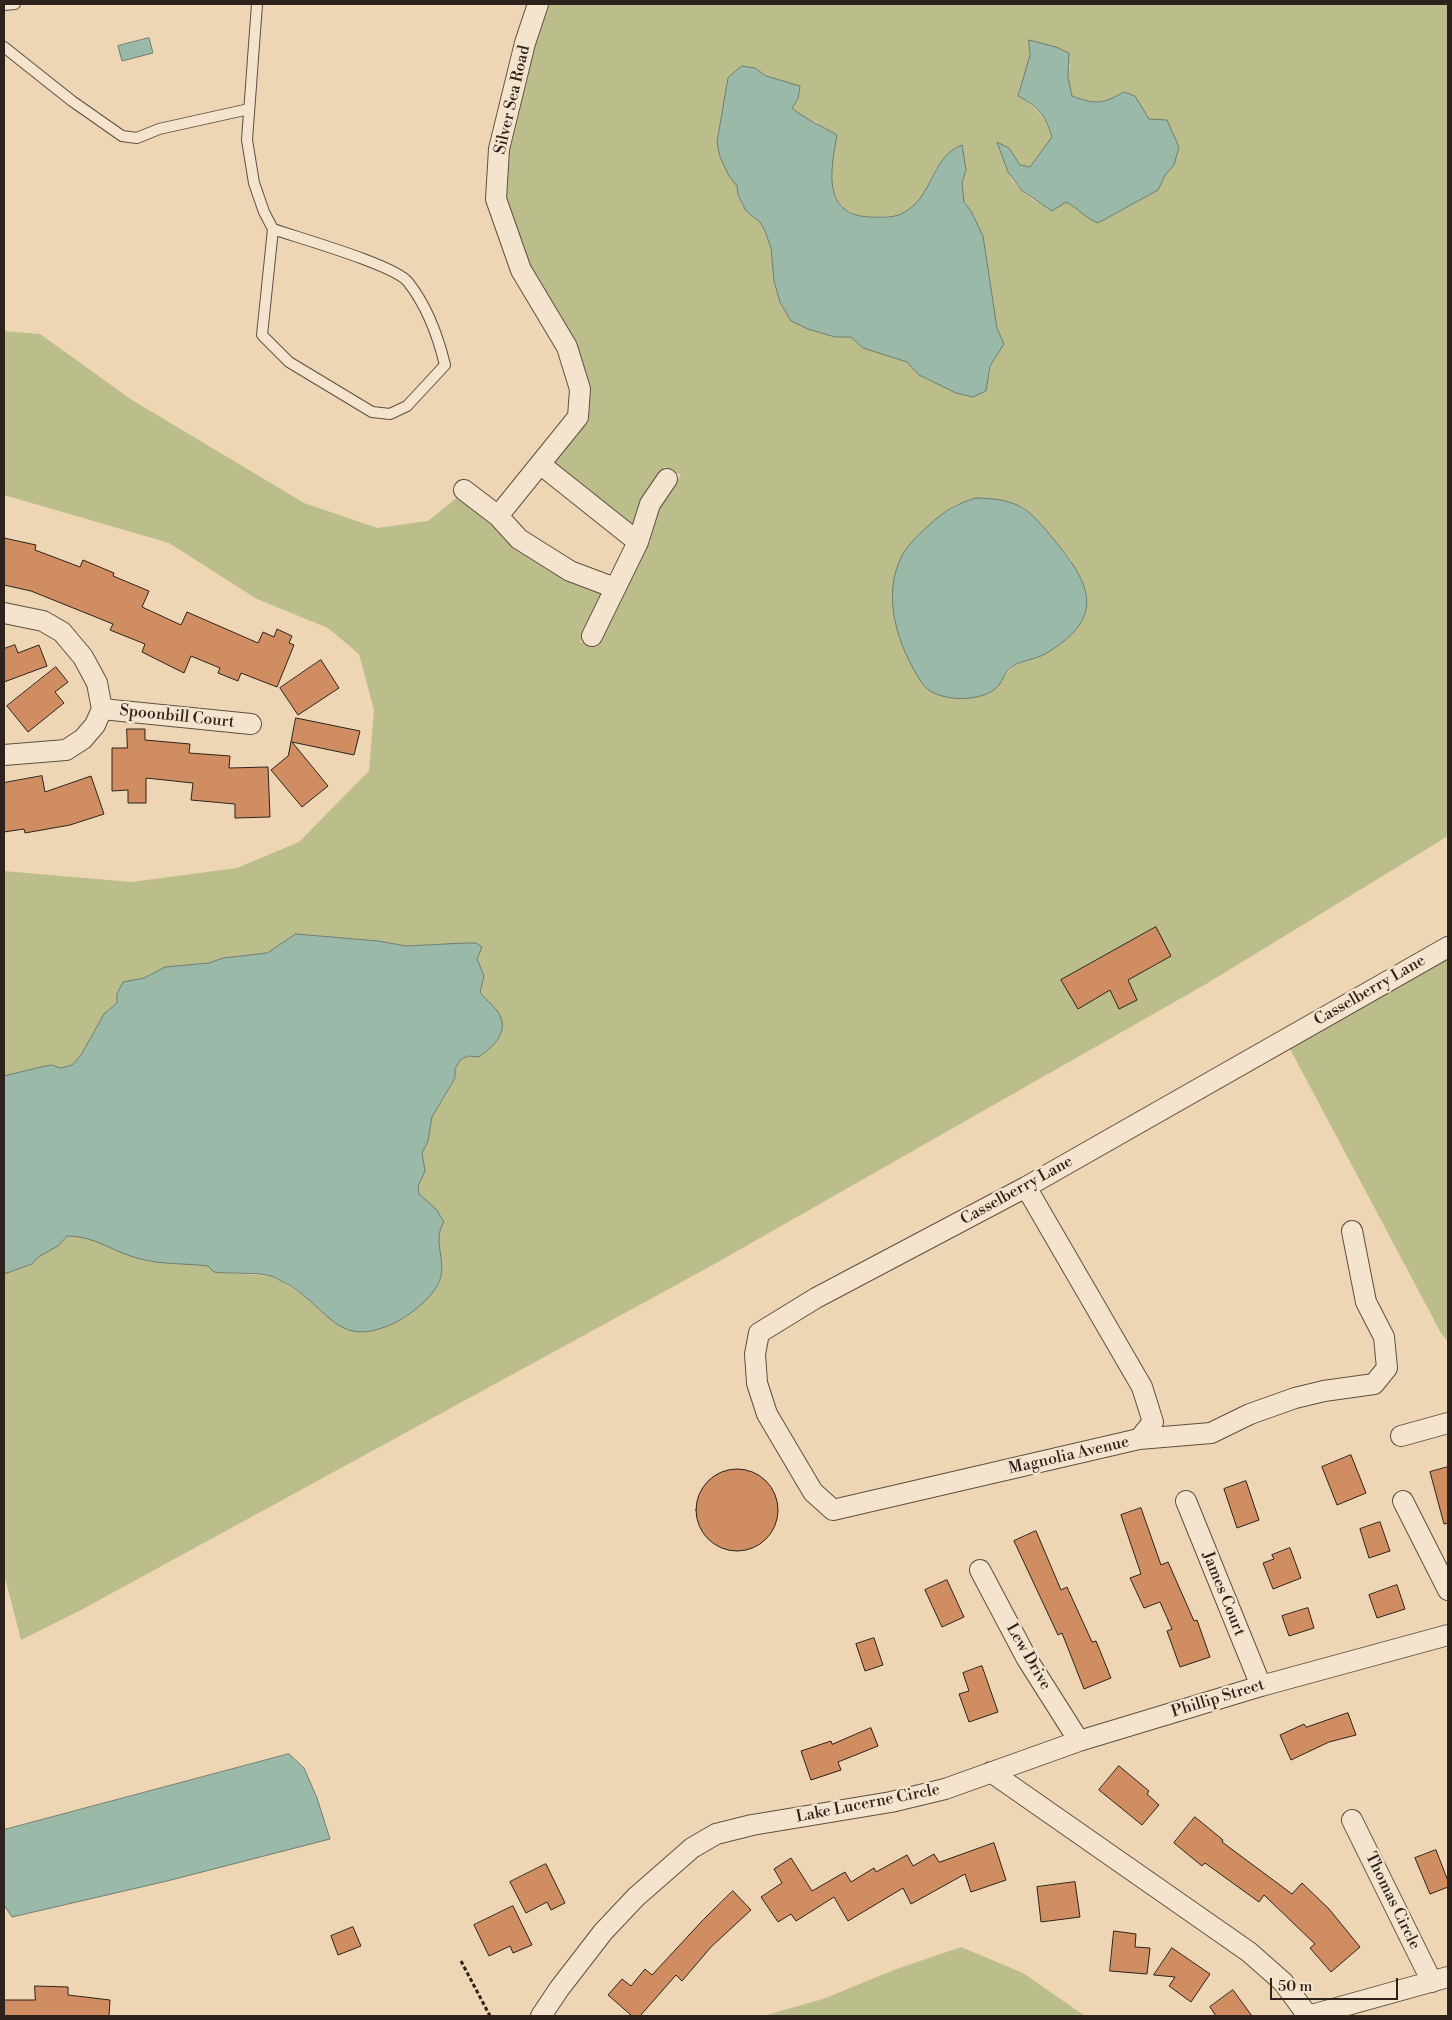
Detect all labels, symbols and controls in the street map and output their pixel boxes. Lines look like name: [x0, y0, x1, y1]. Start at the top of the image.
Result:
street label: Silver Sea Road: [491, 44, 535, 156]
street label: Spoonbill Court: [119, 701, 235, 733]
street label: Casselberry Lane: [1311, 951, 1429, 1031]
street label: Casselberry Lane: [958, 1152, 1076, 1230]
street label: Magnolia Avenue: [1007, 1433, 1131, 1479]
street label: James Court: [1197, 1549, 1249, 1639]
street label: Lew Drive: [1001, 1620, 1055, 1694]
street label: Phillip Street: [1169, 1676, 1267, 1722]
street label: Lake Lucerne Circle: [795, 1781, 941, 1827]
street label: Thomas Circle: [1360, 1849, 1424, 1953]
scale bar: [1272, 1968, 1400, 2000]
text: 50 m: [1278, 1977, 1312, 1996]

